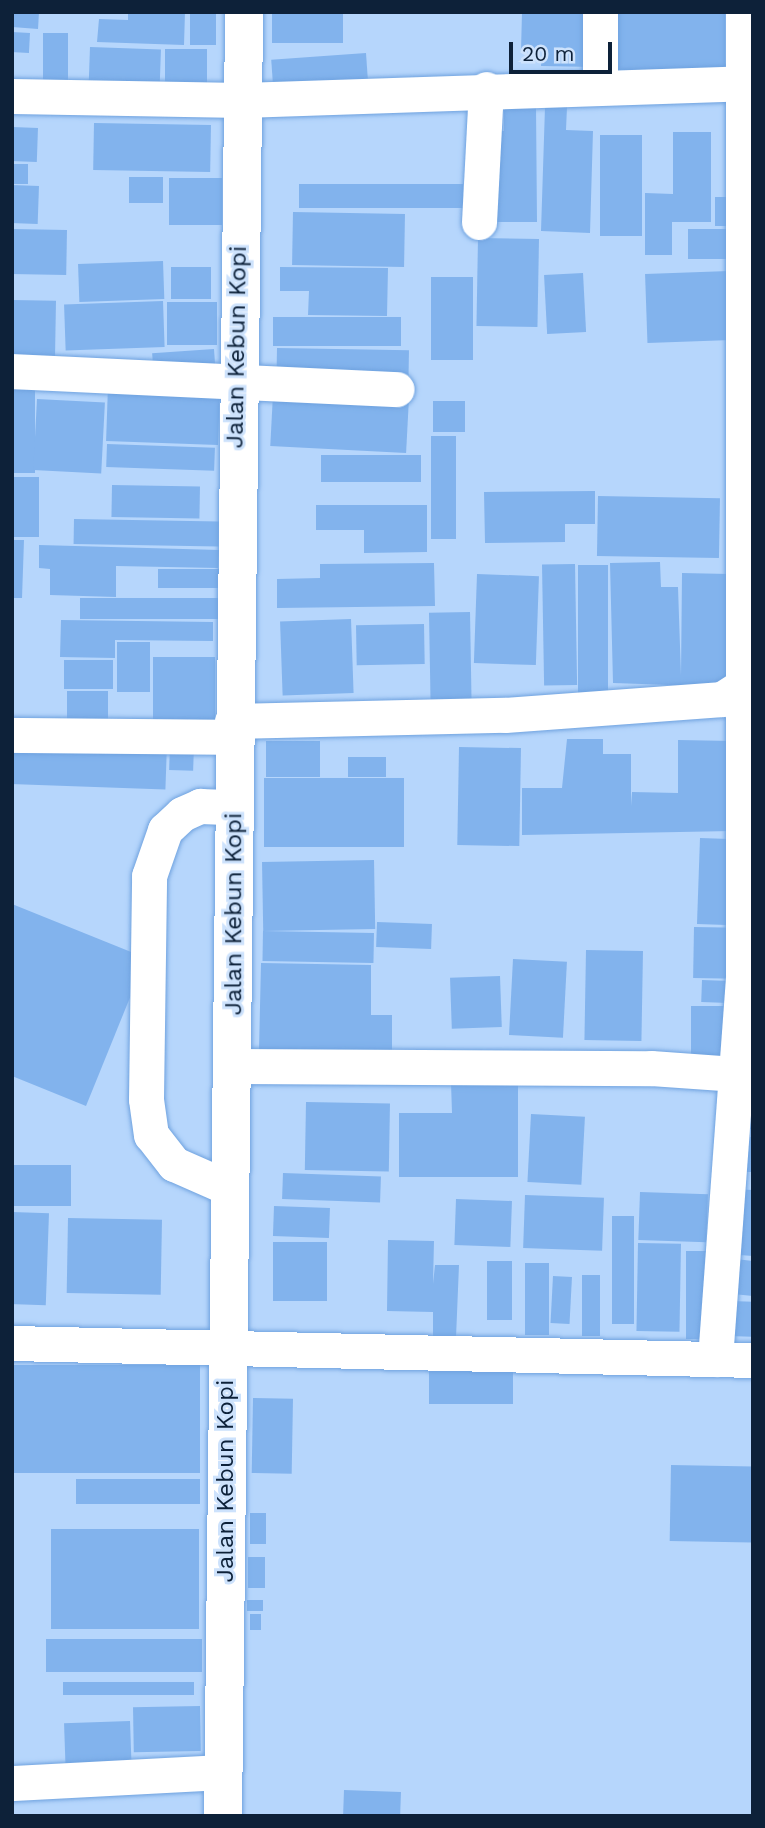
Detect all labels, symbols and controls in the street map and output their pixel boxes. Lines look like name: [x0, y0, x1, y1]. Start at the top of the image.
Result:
scale bar: [513, 28, 616, 72]
text: 20 m: [522, 41, 574, 66]
street label: Jalan Kebun Kopi: [221, 245, 253, 449]
street label: Jalan Kebun Kopi: [220, 813, 248, 1015]
street label: Jalan Kebun Kopi: [212, 1380, 240, 1582]

